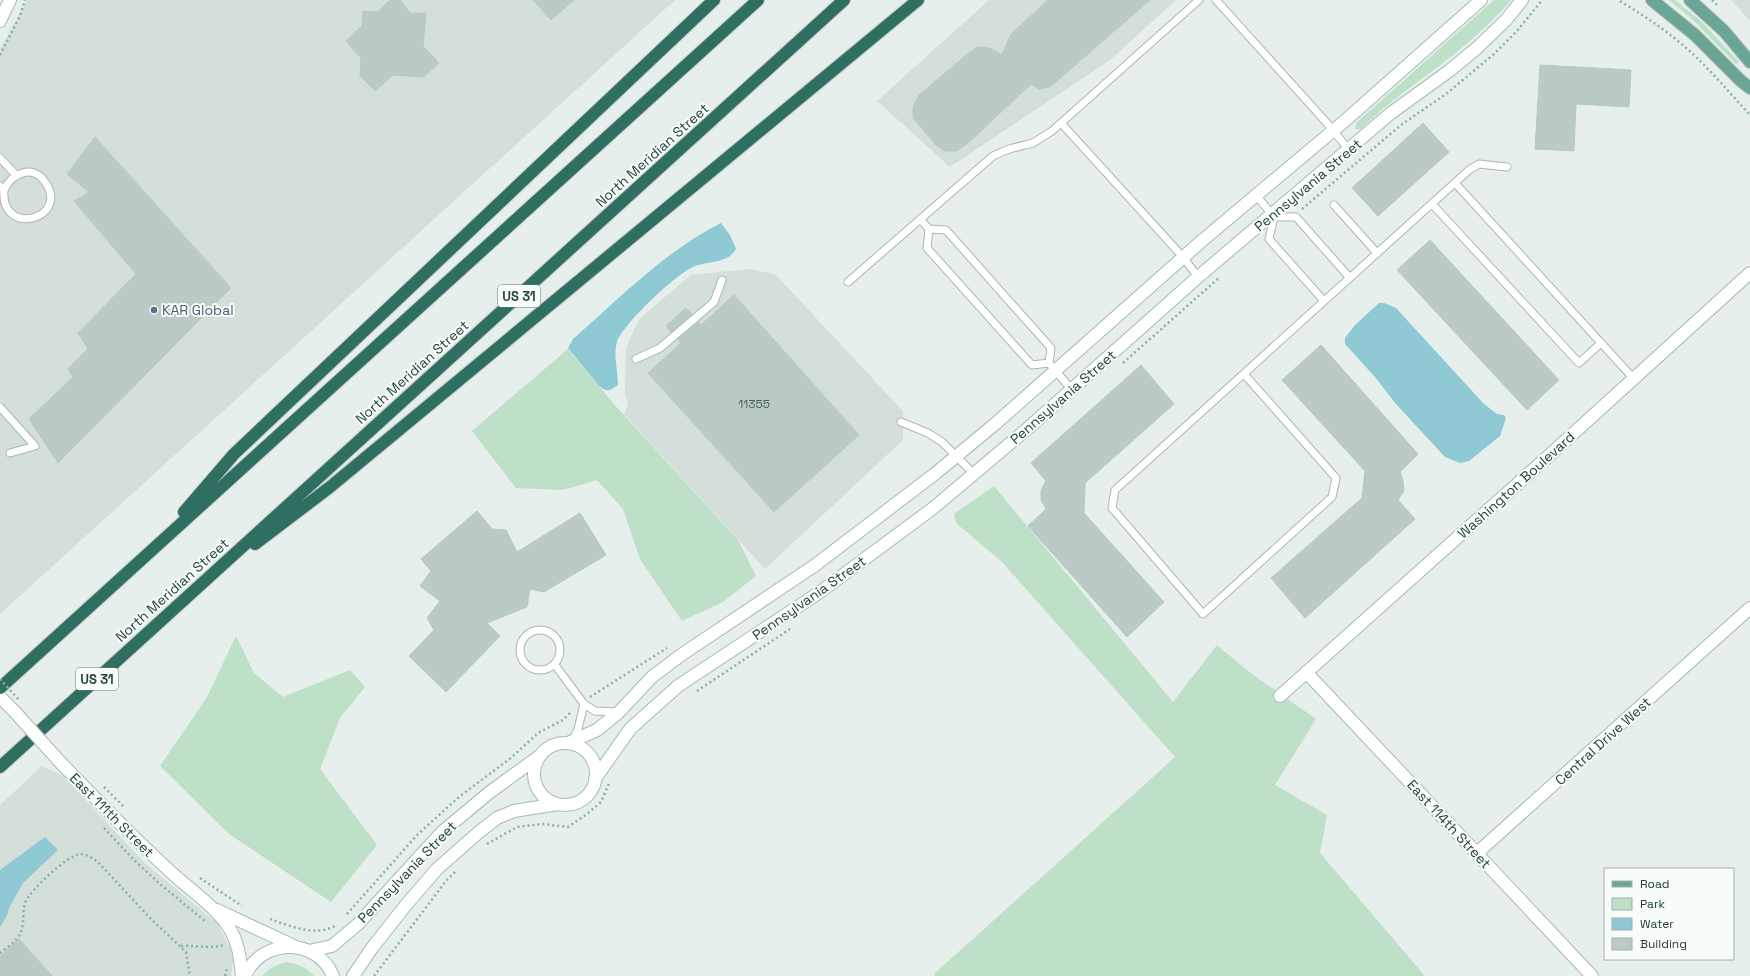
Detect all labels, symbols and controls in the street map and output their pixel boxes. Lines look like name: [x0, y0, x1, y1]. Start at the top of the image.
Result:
street label: North Meridian Street: [592, 99, 712, 211]
street label: Pennsylvania Street: [1251, 135, 1365, 235]
road number: US 31: [498, 285, 540, 307]
place label: KAR Global: [162, 301, 234, 319]
marker: KAR Global: [149, 305, 159, 315]
street label: North Meridian Street: [352, 316, 472, 428]
street label: Pennsylvania Street: [1006, 346, 1120, 448]
house number: 11355: [738, 396, 770, 412]
street label: Washington Boulevard: [1454, 428, 1578, 542]
street label: North Meridian Street: [112, 534, 232, 646]
street label: Pennsylvania Street: [749, 552, 869, 644]
road number: US 31: [76, 668, 118, 690]
street label: Central Drive West: [1551, 693, 1655, 789]
street label: East 111th Street: [66, 769, 158, 861]
street label: East 114th Street: [1403, 776, 1495, 872]
street label: Pennsylvania Street: [354, 817, 460, 927]
legend: [1604, 868, 1734, 960]
text: Road: [1640, 876, 1669, 892]
text: Park: [1640, 896, 1665, 912]
text: Water: [1640, 916, 1674, 932]
text: Building: [1640, 936, 1687, 952]

